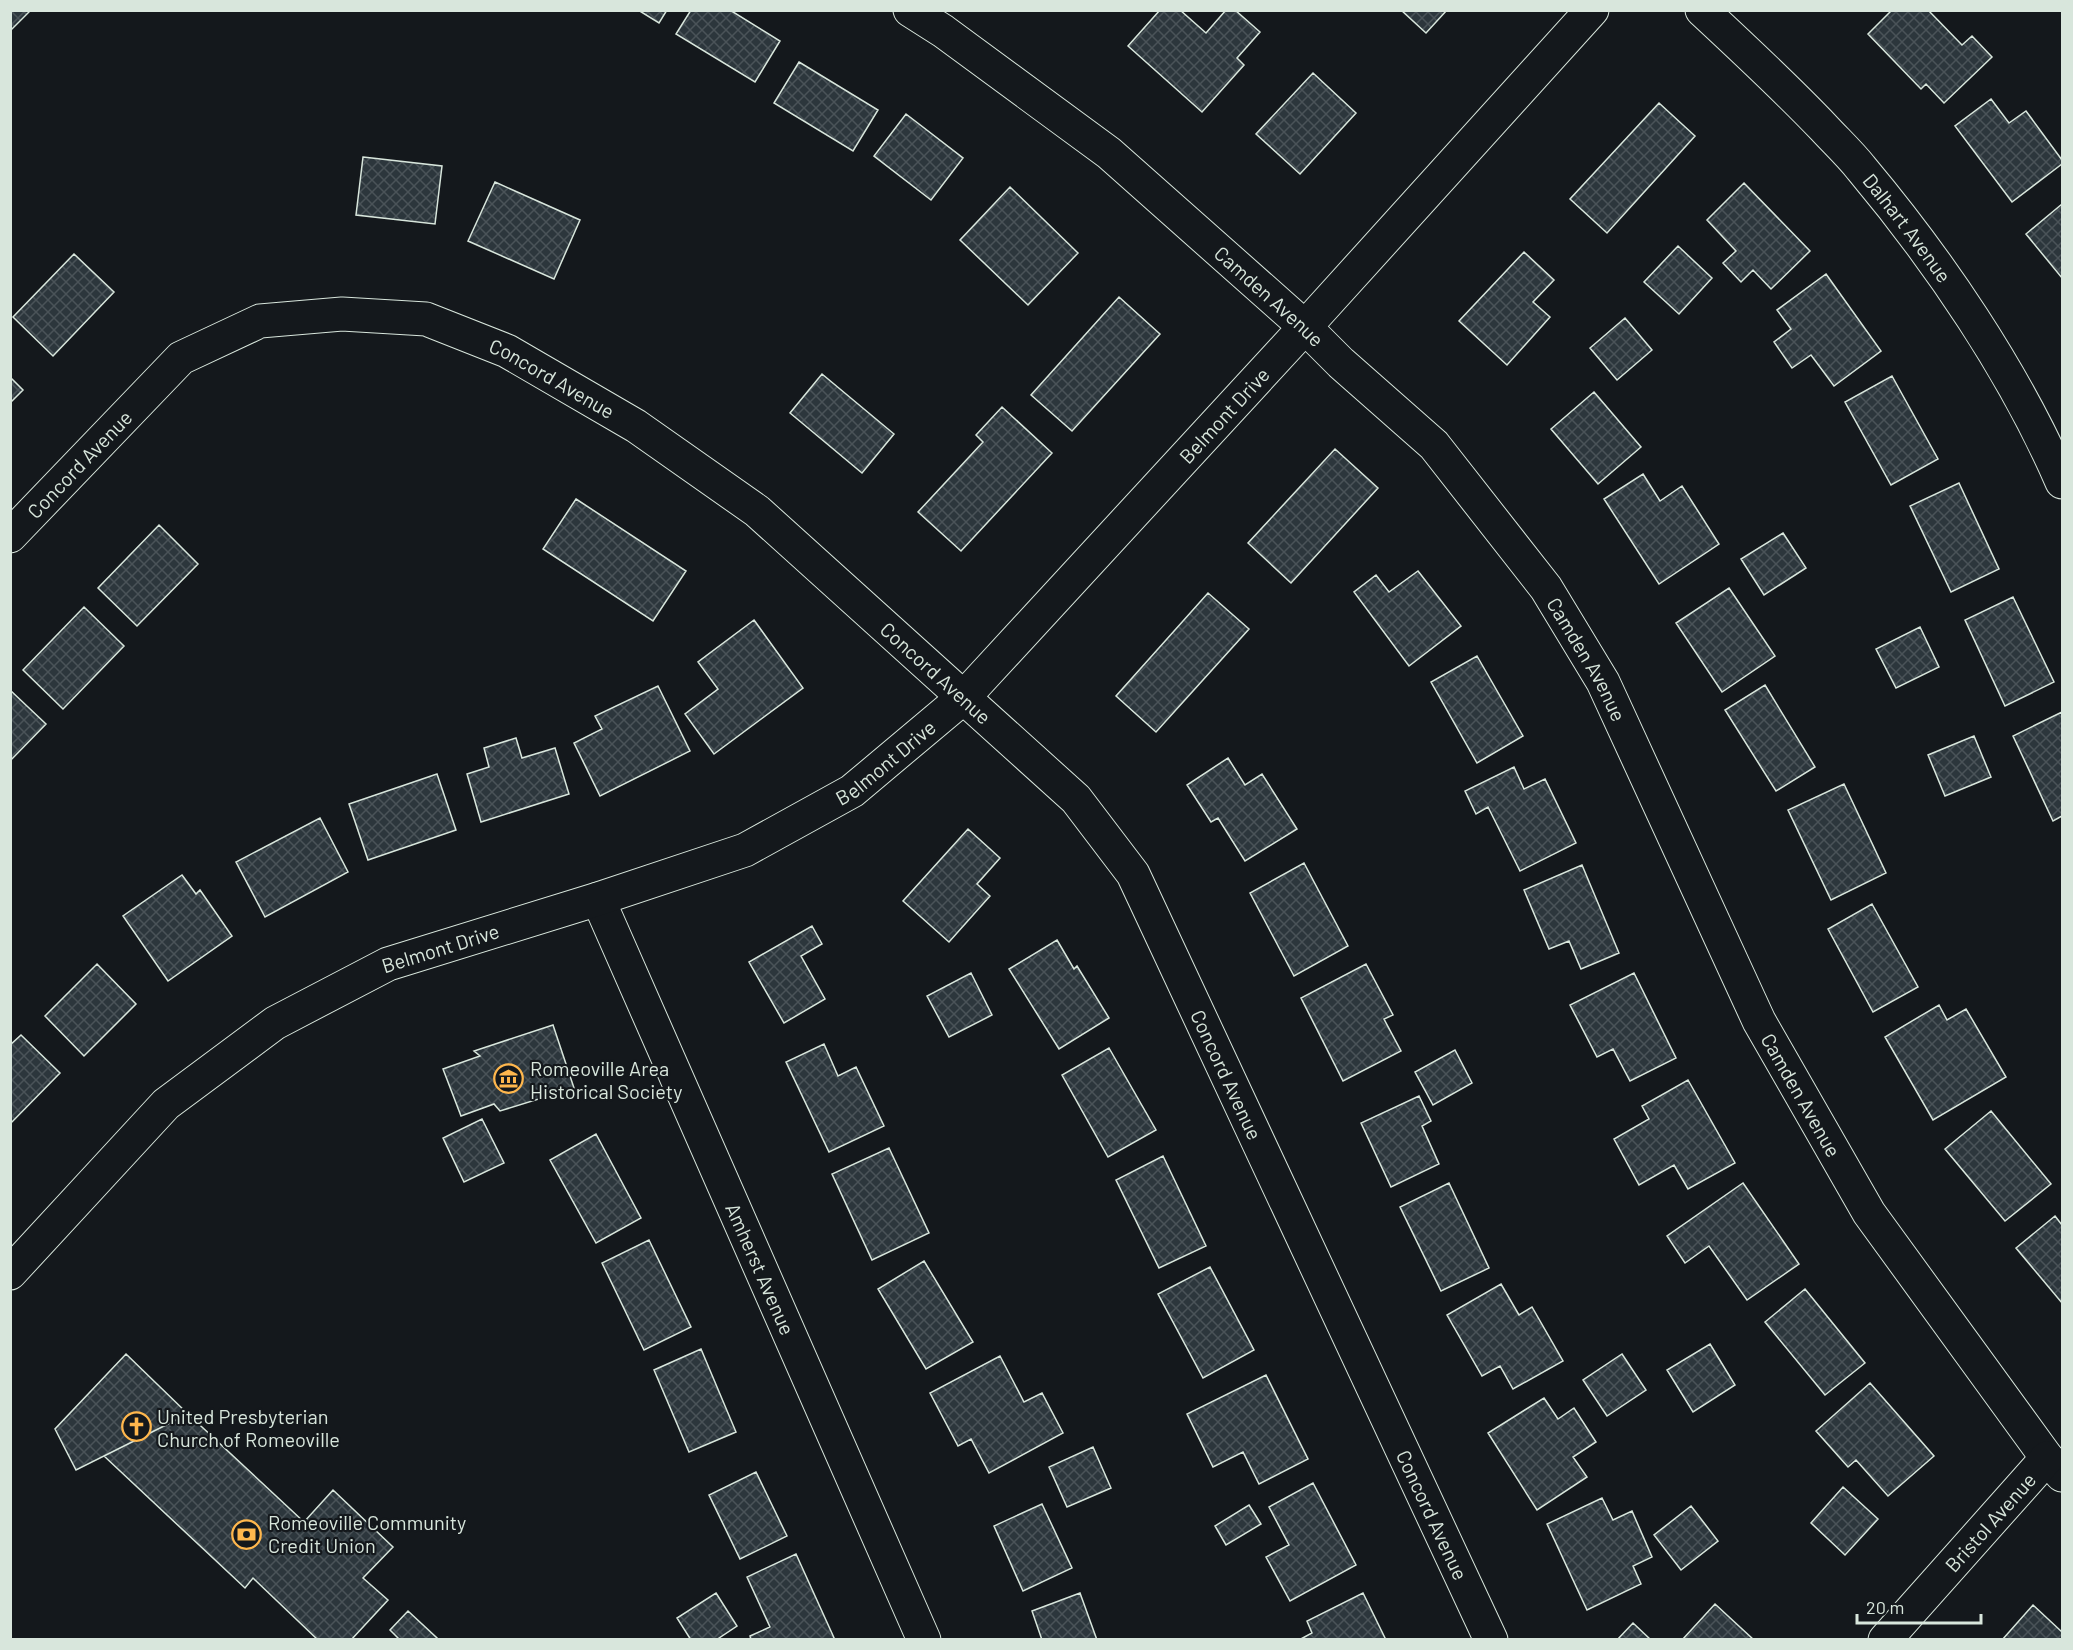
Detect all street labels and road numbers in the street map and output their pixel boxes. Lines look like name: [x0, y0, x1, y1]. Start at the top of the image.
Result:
street label: Dalhart Avenue: [1858, 168, 1957, 287]
street label: Camden Avenue: [1210, 241, 1329, 351]
street label: Concord Avenue: [486, 333, 619, 423]
street label: Belmont Drive: [1174, 362, 1274, 468]
street label: Concord Avenue: [22, 405, 137, 523]
street label: Camden Avenue: [1542, 593, 1631, 725]
street label: Concord Avenue: [876, 617, 996, 729]
street label: Belmont Drive: [831, 715, 940, 810]
street label: Belmont Drive: [379, 918, 502, 977]
street label: Concord Avenue: [1186, 1006, 1267, 1143]
street label: Camden Avenue: [1756, 1029, 1846, 1161]
street label: Amherst Avenue: [721, 1199, 800, 1338]
street label: Concord Avenue: [1392, 1446, 1473, 1584]
street label: Bristol Avenue: [1940, 1467, 2040, 1577]

